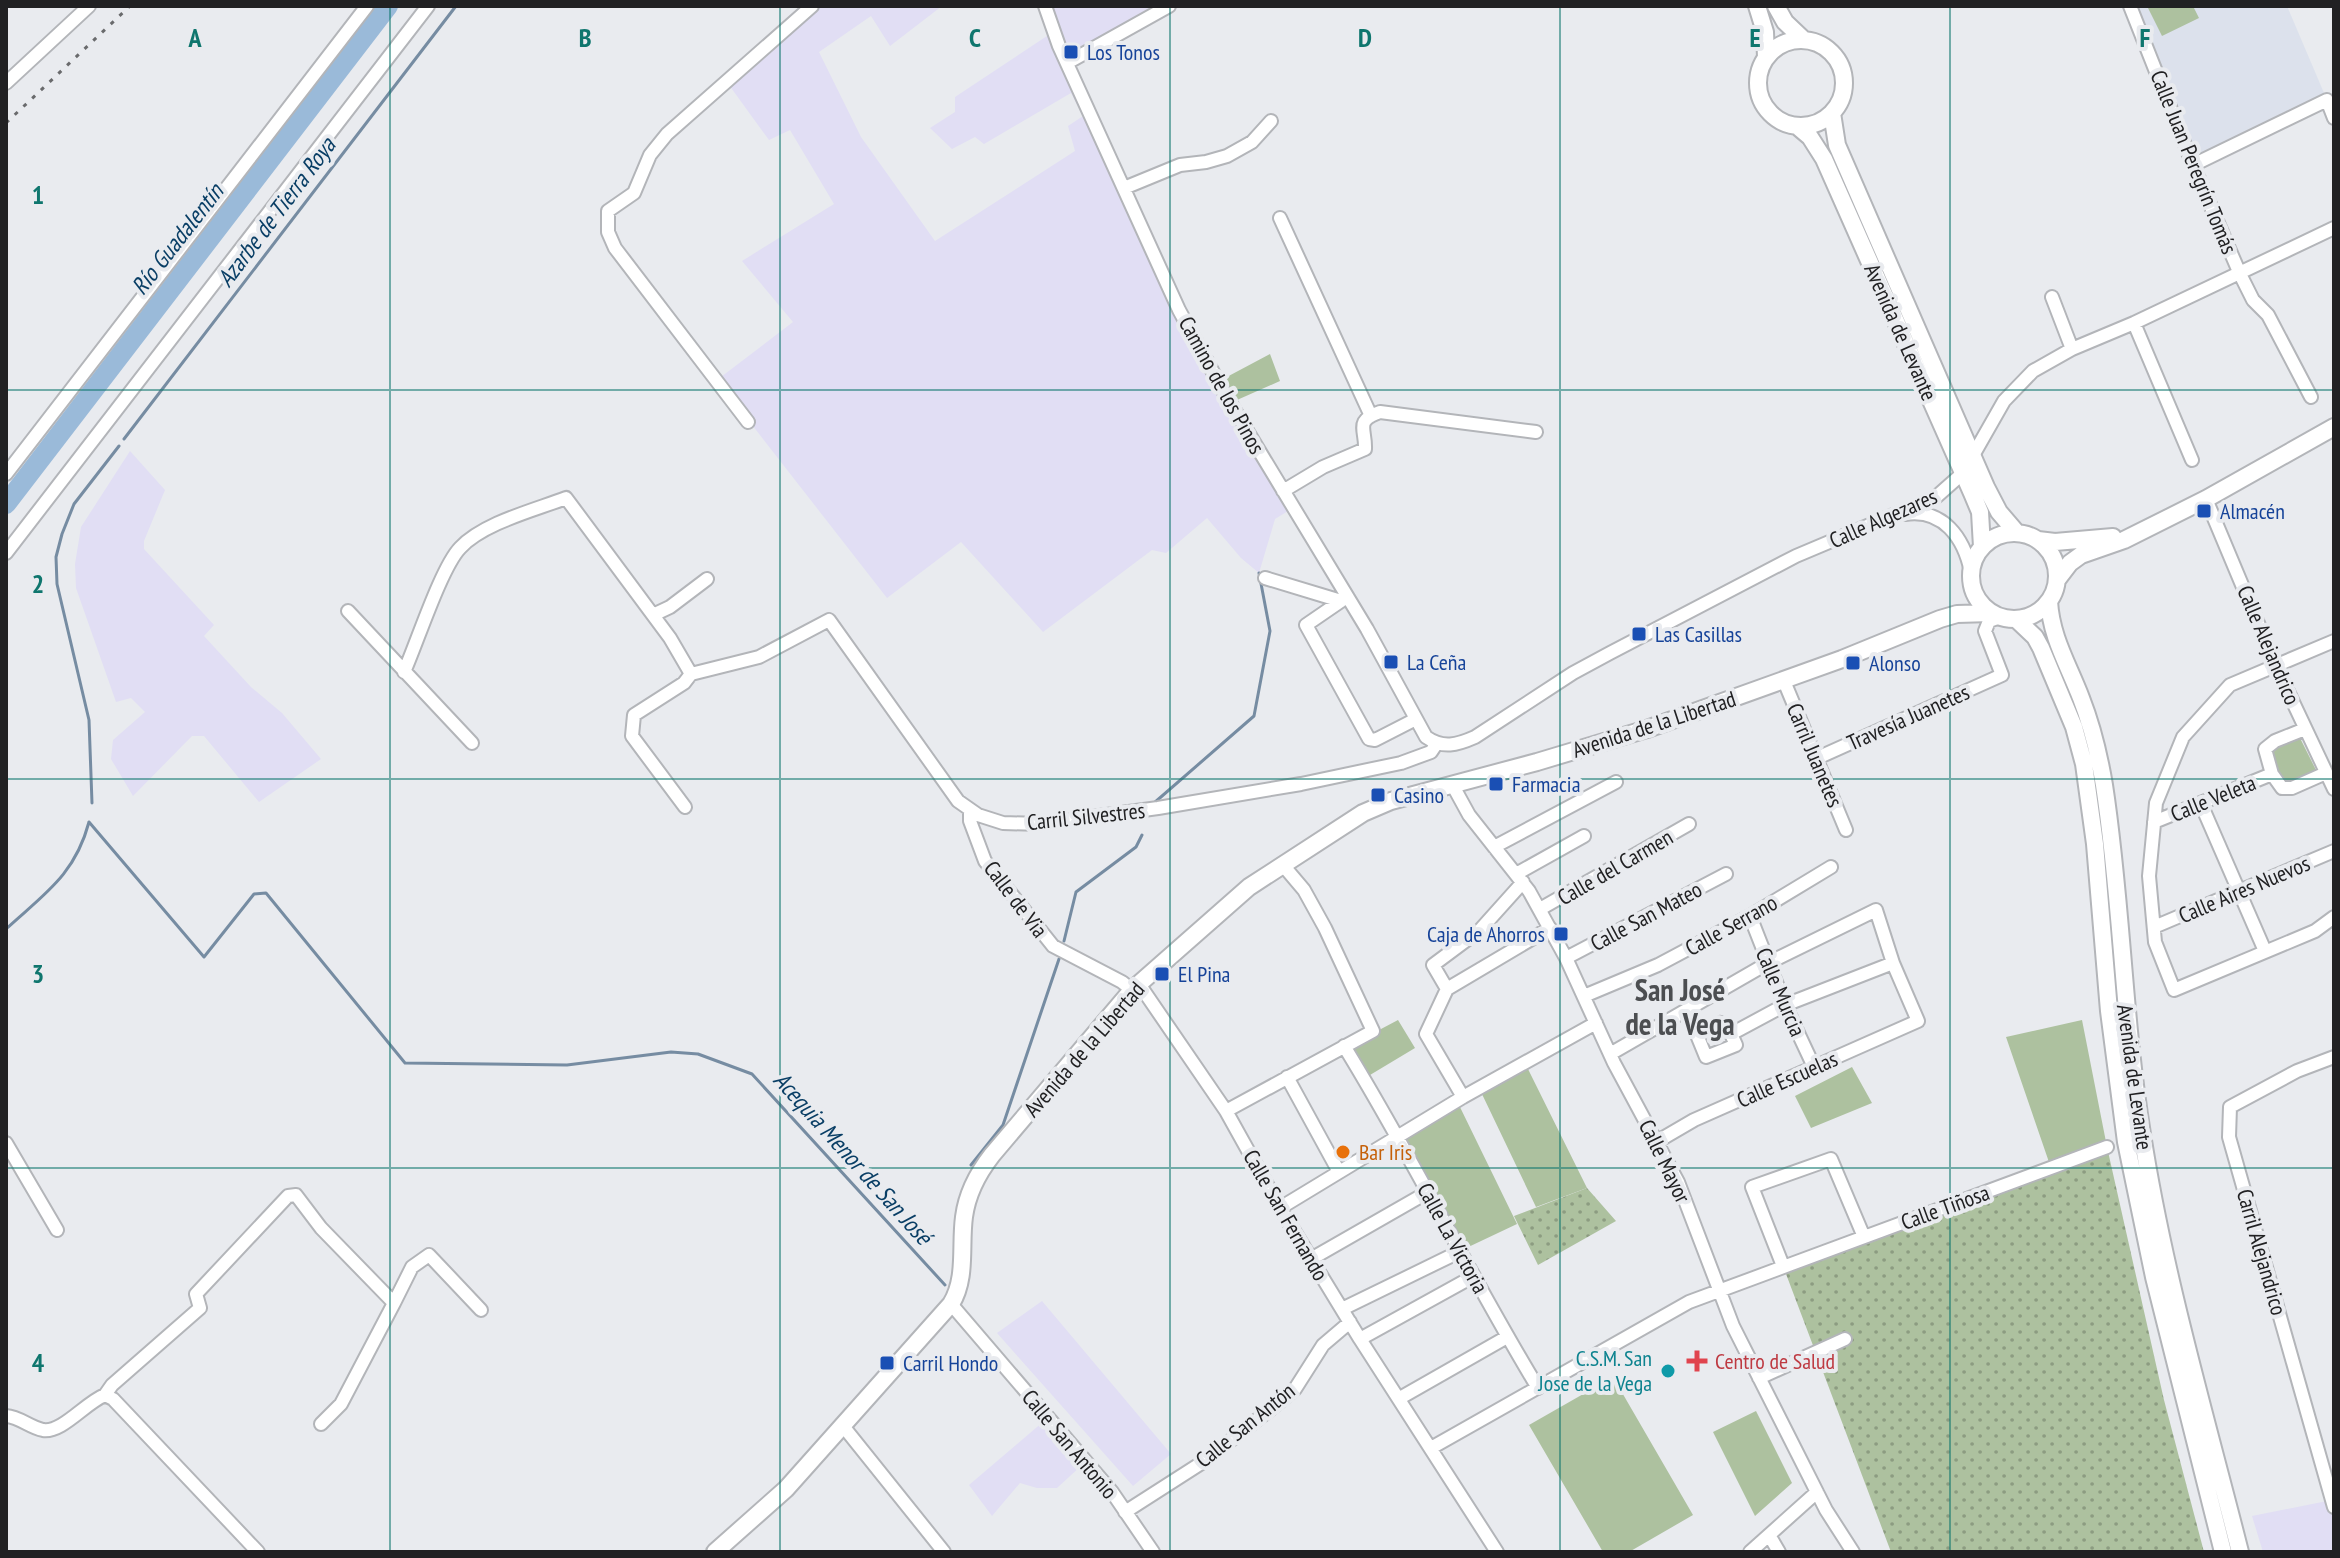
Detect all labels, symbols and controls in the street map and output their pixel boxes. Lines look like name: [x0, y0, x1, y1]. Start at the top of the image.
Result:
text: A: [187, 21, 202, 54]
text: B: [579, 21, 592, 54]
text: C: [969, 21, 981, 54]
text: D: [1358, 21, 1372, 54]
text: E: [1749, 21, 1761, 54]
text: F: [2140, 21, 2151, 54]
place label: Los Tonos: [1087, 38, 1160, 66]
marker: Los Tonos: [1062, 43, 1080, 61]
street label: Calle Juan Peregrín Tomás: [2144, 66, 2244, 258]
water label: Azarbe de Tierra Roya: [210, 130, 343, 293]
water label: Río Guadalentín: [124, 176, 231, 301]
text: 1: [32, 178, 44, 211]
street label: Avenida de Levante: [1858, 259, 1944, 405]
street label: Camino de los Pinos: [1173, 311, 1271, 459]
street label: Calle Algezares: [1825, 482, 1941, 554]
place label: Almacén: [2220, 497, 2285, 525]
marker: Almacén: [2195, 502, 2213, 520]
text: 2: [32, 567, 44, 600]
street label: Calle Alejandrico: [2231, 581, 2307, 709]
place label: Las Casillas: [1655, 620, 1742, 648]
marker: Las Casillas: [1630, 625, 1648, 643]
place label: La Ceña: [1407, 648, 1466, 676]
place label: Alonso: [1869, 649, 1921, 677]
marker: La Ceña: [1382, 653, 1400, 671]
marker: Alonso: [1844, 654, 1862, 672]
street label: Travesía Juanetes: [1843, 678, 1973, 756]
street label: Avenida de la Libertad: [1569, 684, 1739, 764]
street label: Carril Juanetes: [1781, 699, 1849, 811]
street label: Calle Veleta: [2166, 768, 2260, 828]
place label: Farmacia: [1512, 770, 1580, 798]
marker: Farmacia: [1487, 775, 1505, 793]
place label: Casino: [1394, 781, 1444, 809]
marker: Casino: [1369, 786, 1387, 804]
street label: Carril Silvestres: [1026, 796, 1146, 836]
street label: Calle del Carmen: [1552, 823, 1678, 911]
street label: Calle Aires Nuevos: [2174, 849, 2314, 929]
street label: Calle de Via: [978, 855, 1054, 943]
street label: Calle San Mateo: [1585, 875, 1707, 957]
street label: Calle Serrano: [1680, 888, 1782, 962]
place label: Caja de Ahorros: [1427, 920, 1545, 948]
marker: Caja de Ahorros: [1552, 925, 1570, 943]
street label: Calle Murcia: [1750, 943, 1812, 1041]
text: 3: [32, 957, 44, 990]
place label: El Pina: [1178, 960, 1230, 988]
marker: El Pina: [1153, 965, 1171, 983]
district label: San José de la Vega: [1625, 970, 1735, 1043]
street label: Avenida de la Libertad: [1018, 976, 1150, 1122]
street label: Avenida de Levante: [2111, 1002, 2159, 1152]
street label: Calle Escuelas: [1732, 1044, 1842, 1114]
water label: Acequia Menor de San José: [767, 1065, 940, 1253]
street label: Calle Mayor: [1633, 1115, 1697, 1207]
place label: Bar Iris: [1359, 1138, 1412, 1166]
marker: Bar Iris: [1334, 1143, 1352, 1161]
street label: Calle San Fernando: [1237, 1145, 1335, 1285]
street label: Calle La Victoria: [1411, 1178, 1495, 1298]
street label: Calle Tiñosa: [1897, 1178, 1993, 1236]
street label: Carril Alejandrico: [2231, 1186, 2293, 1318]
place label: C.S.M. San Jose de la Vega: [1537, 1344, 1652, 1397]
text: 4: [32, 1346, 45, 1379]
place label: Centro de Salud: [1715, 1347, 1835, 1375]
place label: Carril Hondo: [903, 1349, 998, 1377]
marker: Centro de Salud: [1686, 1350, 1708, 1372]
marker: Carril Hondo: [878, 1354, 896, 1372]
marker: C.S.M. San Jose de la Vega: [1659, 1362, 1677, 1380]
street label: Calle San Antón: [1190, 1376, 1300, 1474]
street label: Calle San Antonio: [1016, 1384, 1124, 1504]

